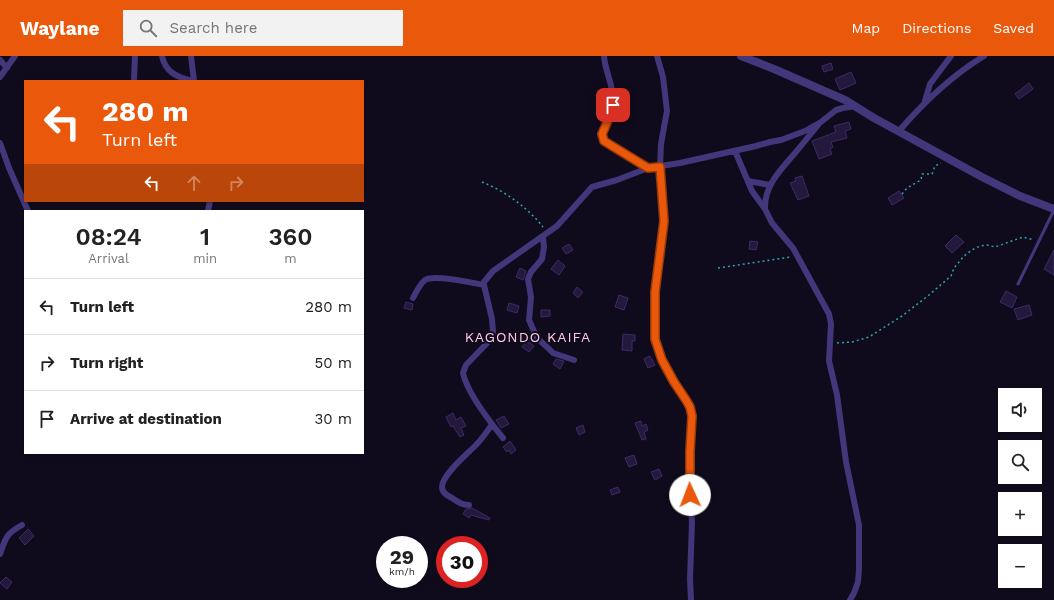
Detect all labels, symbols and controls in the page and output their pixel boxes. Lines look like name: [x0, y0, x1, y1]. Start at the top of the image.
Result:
search box: [123, 10, 403, 46]
text: Waylane: [20, 17, 99, 40]
icon: search: [137, 17, 159, 39]
text: Search here: [169, 19, 257, 37]
text: Map: [852, 20, 880, 36]
text: Directions: [902, 20, 971, 36]
text: Saved: [993, 20, 1034, 36]
pin: [596, 88, 630, 122]
icon: arrive: [602, 94, 624, 116]
text: 280 m: [102, 95, 189, 128]
icon: left: [36, 96, 88, 148]
text: Turn left: [102, 129, 177, 150]
icon: left: [141, 172, 163, 194]
icon: ahead: [183, 172, 205, 194]
icon: right: [225, 172, 247, 194]
text: 08:24: [75, 223, 142, 251]
text: 1: [200, 223, 210, 251]
text: 360: [268, 223, 313, 251]
text: Arrival: [88, 251, 129, 266]
text: min: [193, 251, 217, 266]
text: m: [284, 251, 297, 266]
icon: left: [36, 296, 58, 318]
text: Turn left: [70, 298, 134, 316]
text: 280 m: [305, 298, 352, 316]
district label: KAGONDO KAIFA: [465, 329, 591, 345]
icon: right: [36, 352, 58, 374]
text: Turn right: [70, 354, 143, 372]
text: 50 m: [315, 354, 352, 372]
map controls: [998, 388, 1042, 588]
button: sound: [998, 388, 1042, 432]
icon: arrive: [36, 408, 58, 430]
text: Arrive at destination: [70, 410, 222, 428]
text: 30 m: [315, 410, 352, 428]
button: search: [998, 440, 1042, 484]
position arrow: [669, 474, 711, 516]
button: +: [998, 492, 1042, 536]
speed limit sign: 30: [436, 536, 488, 588]
button: −: [998, 544, 1042, 588]
text: 29: [390, 545, 414, 569]
text: km/h: [389, 566, 415, 577]

